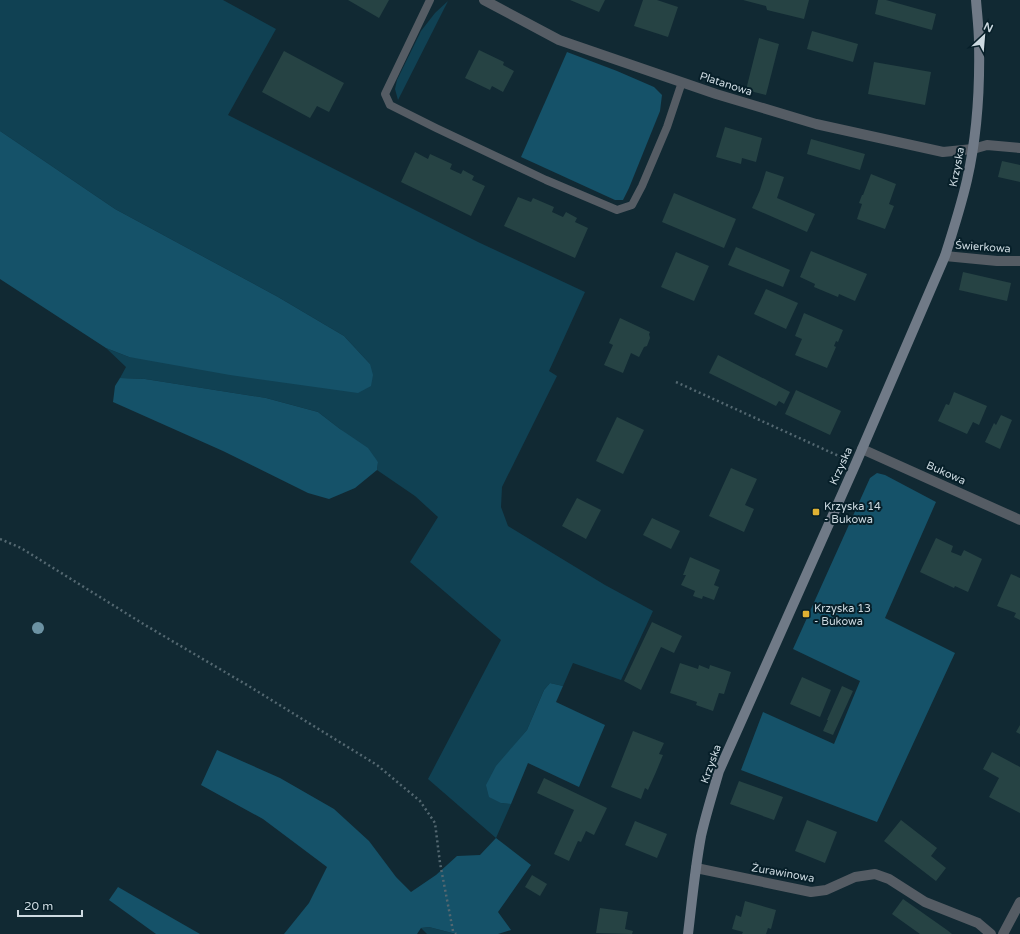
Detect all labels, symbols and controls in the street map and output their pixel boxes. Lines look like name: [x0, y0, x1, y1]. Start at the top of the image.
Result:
north arrow: [964, 16, 1004, 56]
text: N: [981, 20, 995, 35]
street label: Platanowa: [698, 69, 754, 99]
street label: Krzyska: [947, 146, 967, 188]
street label: Świerkowa: [955, 238, 1011, 255]
street label: Krzyska: [827, 445, 855, 487]
street label: Bukowa: [924, 459, 968, 487]
place label: Krzyska 14 - Bukowa: [824, 500, 881, 526]
marker: Krzyska 14 - Bukowa: [811, 507, 821, 517]
place label: Krzyska 13 - Bukowa: [814, 602, 871, 628]
marker: Krzyska 13 - Bukowa: [801, 609, 811, 619]
street label: Krzyska: [698, 743, 724, 785]
street label: Żurawinowa: [751, 861, 815, 885]
scale bar: [18, 892, 82, 918]
text: 20 m: [24, 899, 53, 913]

